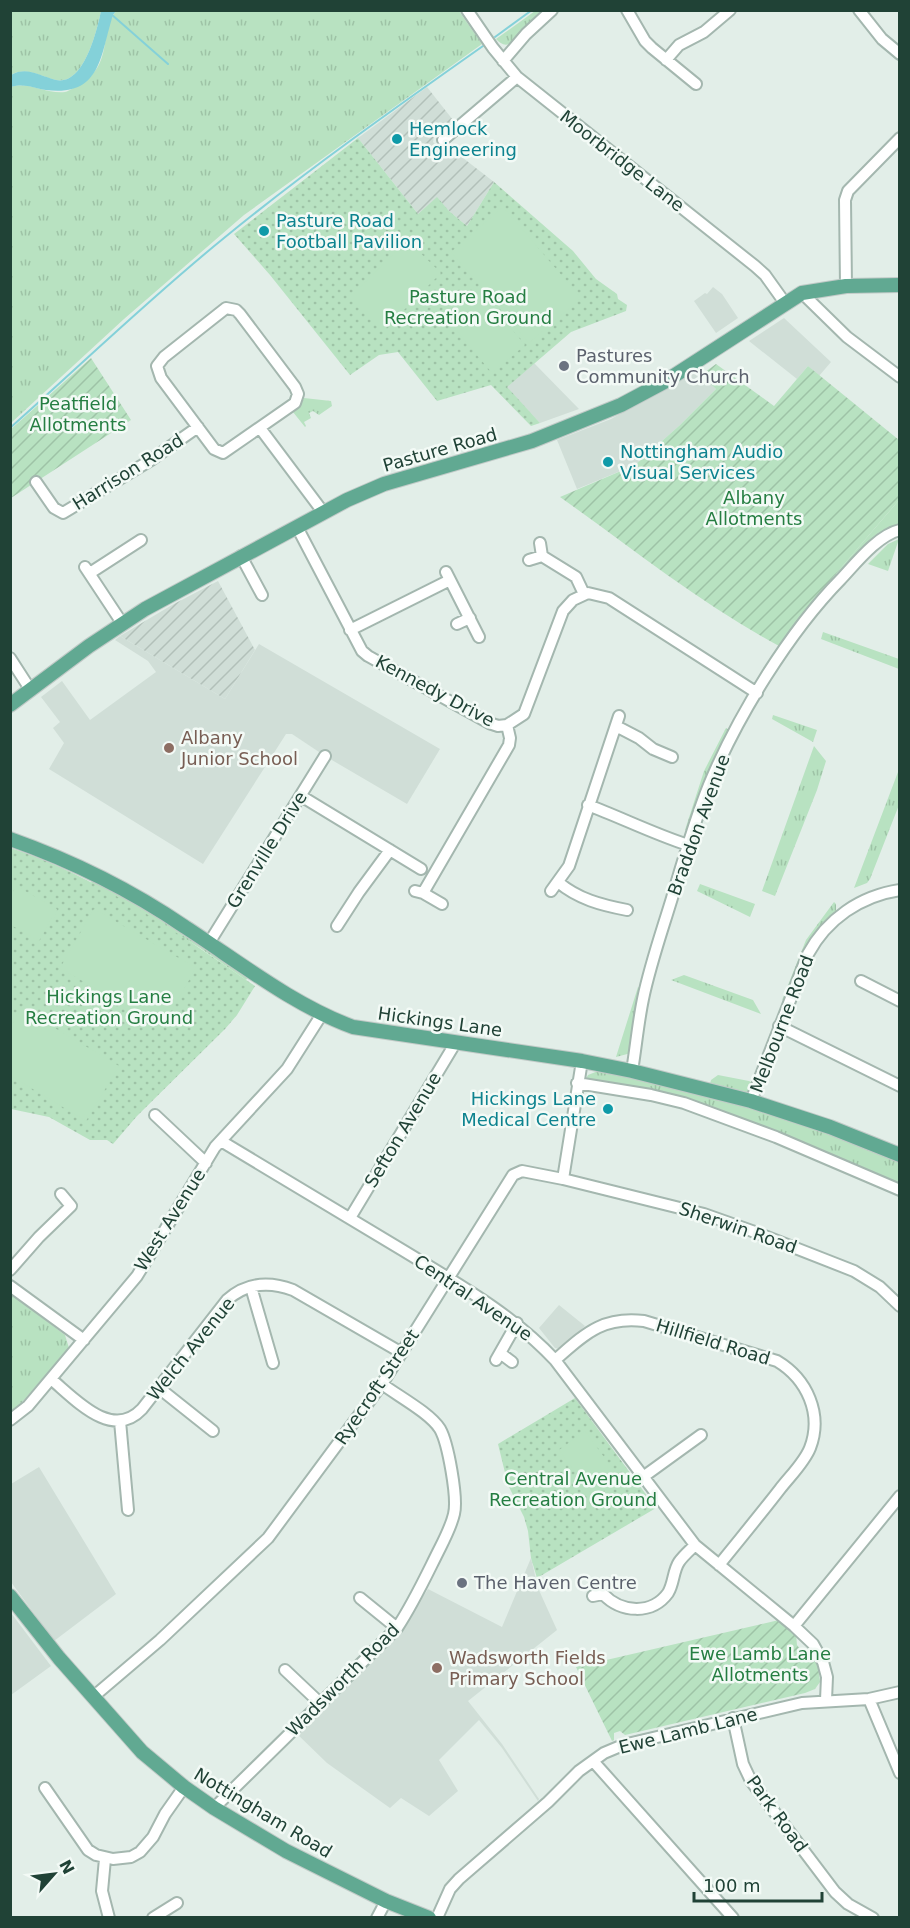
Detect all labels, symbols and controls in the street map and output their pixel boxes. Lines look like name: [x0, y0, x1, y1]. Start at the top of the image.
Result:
street label: Moorbridge Lane: [556, 106, 689, 216]
place label: Hemlock Engineering: [409, 118, 517, 160]
marker: Hemlock Engineering: [390, 132, 404, 146]
place label: Pasture Road Football Pavilion: [276, 210, 422, 252]
marker: Pasture Road Football Pavilion: [257, 224, 271, 238]
park label: Pasture Road Recreation Ground: [384, 286, 552, 328]
place label: Pastures Community Church: [576, 345, 750, 387]
marker: Pastures Community Church: [557, 359, 571, 373]
park label: Peatfield Allotments: [30, 393, 126, 435]
street label: Pasture Road: [380, 423, 499, 476]
street label: Harrison Road: [68, 429, 187, 514]
place label: Nottingham Audio Visual Services: [620, 441, 783, 483]
marker: Nottingham Audio Visual Services: [601, 455, 615, 469]
park label: Albany Allotments: [706, 487, 802, 529]
street label: Kennedy Drive: [372, 650, 498, 731]
place label: Albany Junior School: [180, 727, 298, 769]
marker: Albany Junior School: [162, 741, 176, 755]
street label: Braddon Avenue: [663, 751, 734, 898]
street label: Grenville Drive: [222, 787, 311, 912]
street label: Melbourne Road: [746, 952, 817, 1096]
park label: Hickings Lane Recreation Ground: [25, 986, 193, 1028]
street label: Hickings Lane: [377, 1002, 504, 1041]
street label: Sefton Avenue: [360, 1068, 445, 1191]
place label: Hickings Lane Medical Centre: [461, 1088, 596, 1130]
marker: Hickings Lane Medical Centre: [601, 1102, 615, 1116]
street label: West Avenue: [130, 1165, 209, 1275]
street label: Sherwin Road: [676, 1198, 800, 1258]
street label: Central Avenue: [410, 1250, 536, 1345]
street label: Welch Avenue: [143, 1293, 239, 1405]
street label: Hillfield Road: [654, 1314, 773, 1369]
street label: Ryecroft Street: [330, 1325, 423, 1448]
park label: Central Avenue Recreation Ground: [489, 1468, 657, 1510]
place label: The Haven Centre: [473, 1572, 637, 1593]
marker: The Haven Centre: [455, 1576, 469, 1590]
street label: Wadsworth Road: [282, 1619, 403, 1740]
park label: Ewe Lamb Lane Allotments: [689, 1643, 831, 1685]
place label: Wadsworth Fields Primary School: [449, 1647, 606, 1689]
marker: Wadsworth Fields Primary School: [430, 1661, 444, 1675]
street label: Ewe Lamb Lane: [616, 1703, 759, 1758]
street label: Nottingham Road: [190, 1763, 336, 1862]
street label: Park Road: [743, 1771, 812, 1856]
north arrow: [24, 1844, 84, 1904]
text: N: [55, 1857, 78, 1878]
scale bar: [694, 1865, 822, 1903]
text: 100 m: [703, 1875, 761, 1896]

